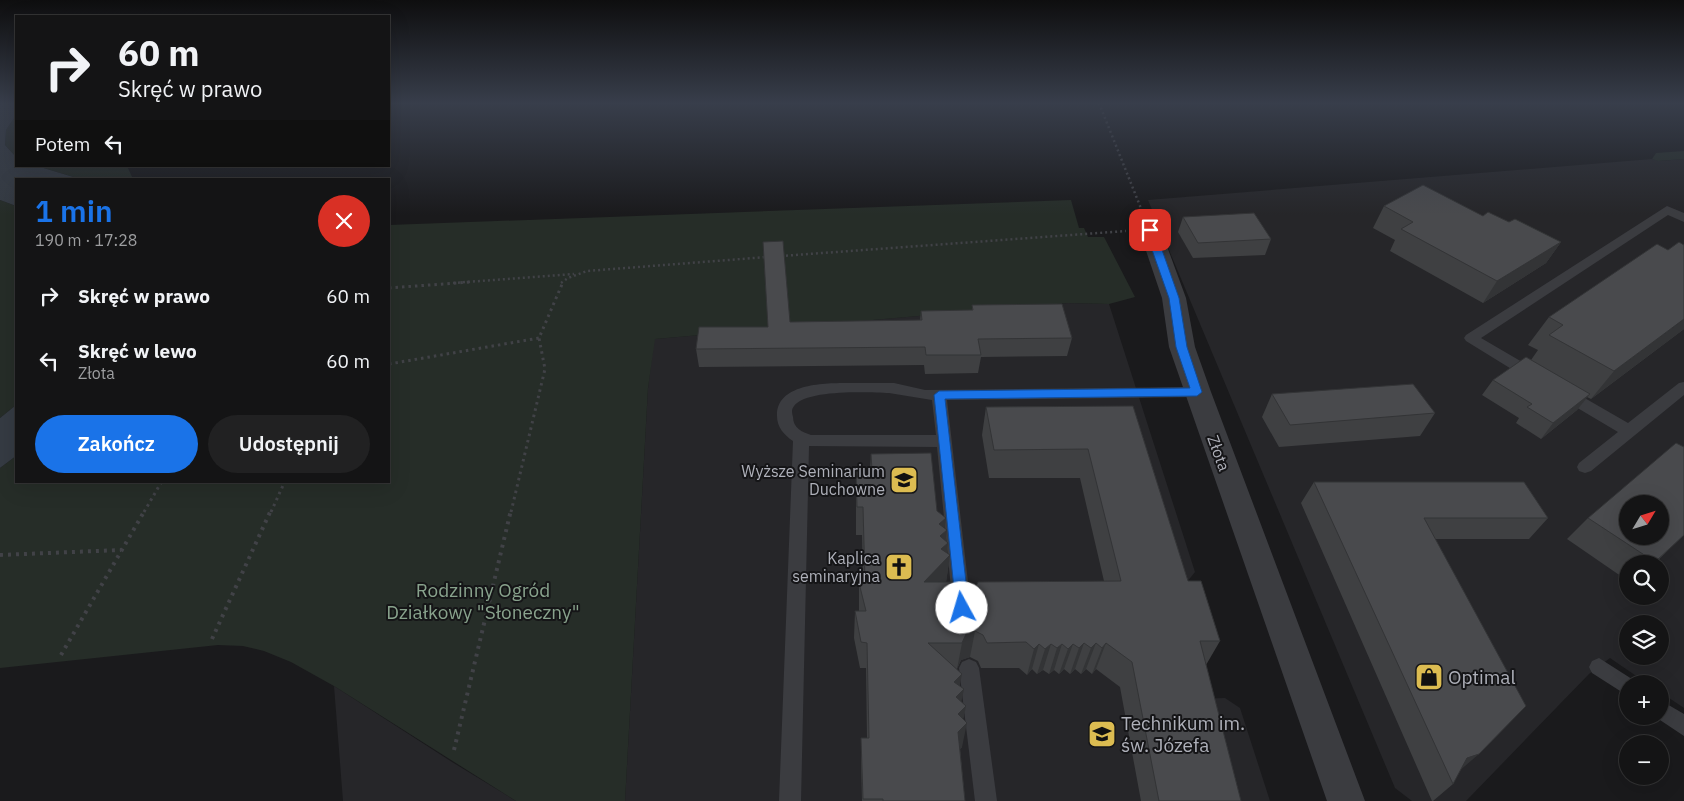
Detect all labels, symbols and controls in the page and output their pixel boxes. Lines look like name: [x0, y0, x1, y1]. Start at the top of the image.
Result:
text: 60 m: [118, 30, 200, 76]
icon: right: [35, 35, 100, 100]
text: Skręć w prawo: [118, 74, 262, 103]
icon: left: [100, 130, 128, 158]
text: Potem: [35, 132, 90, 156]
text: 1 min: [35, 191, 113, 230]
button: close: [318, 195, 370, 247]
pin: [1129, 209, 1171, 251]
icon: arrive: [1136, 216, 1164, 244]
text: 190 m · 17:28: [35, 230, 137, 250]
icon: right: [35, 282, 63, 310]
text: Skręć w prawo: [78, 284, 210, 308]
text: 60 m: [326, 284, 370, 308]
text: Skręć w lewo: [78, 339, 197, 363]
icon: left: [35, 347, 63, 375]
text: 60 m: [326, 349, 370, 373]
text: Złota: [78, 363, 115, 383]
button: Zakończ: [35, 415, 198, 473]
button: Udostępnij: [208, 415, 370, 473]
street label: Złota: [1203, 432, 1235, 474]
place label: Wyższe Seminarium Duchowne: [741, 461, 885, 499]
school or university icon: Wyższe Seminarium Duchowne: [889, 465, 919, 495]
north arrow: [1619, 495, 1669, 545]
map controls: [1619, 495, 1669, 785]
place label: Kaplica seminaryjna: [792, 548, 880, 586]
church icon: Kaplica seminaryjna: [884, 552, 914, 582]
button: search: [1619, 555, 1669, 605]
park label: Rodzinny Ogród Działkowy "Słoneczny": [386, 578, 580, 624]
position arrow: [935, 581, 987, 633]
button: layers: [1619, 615, 1669, 665]
shop icon: Optimal: [1414, 662, 1444, 692]
place label: Optimal: [1448, 665, 1516, 689]
button: +: [1619, 675, 1669, 725]
place label: Technikum im. św. Józefa: [1121, 711, 1245, 757]
school or university icon: Technikum im. św. Józefa: [1087, 719, 1117, 749]
button: −: [1619, 735, 1669, 785]

